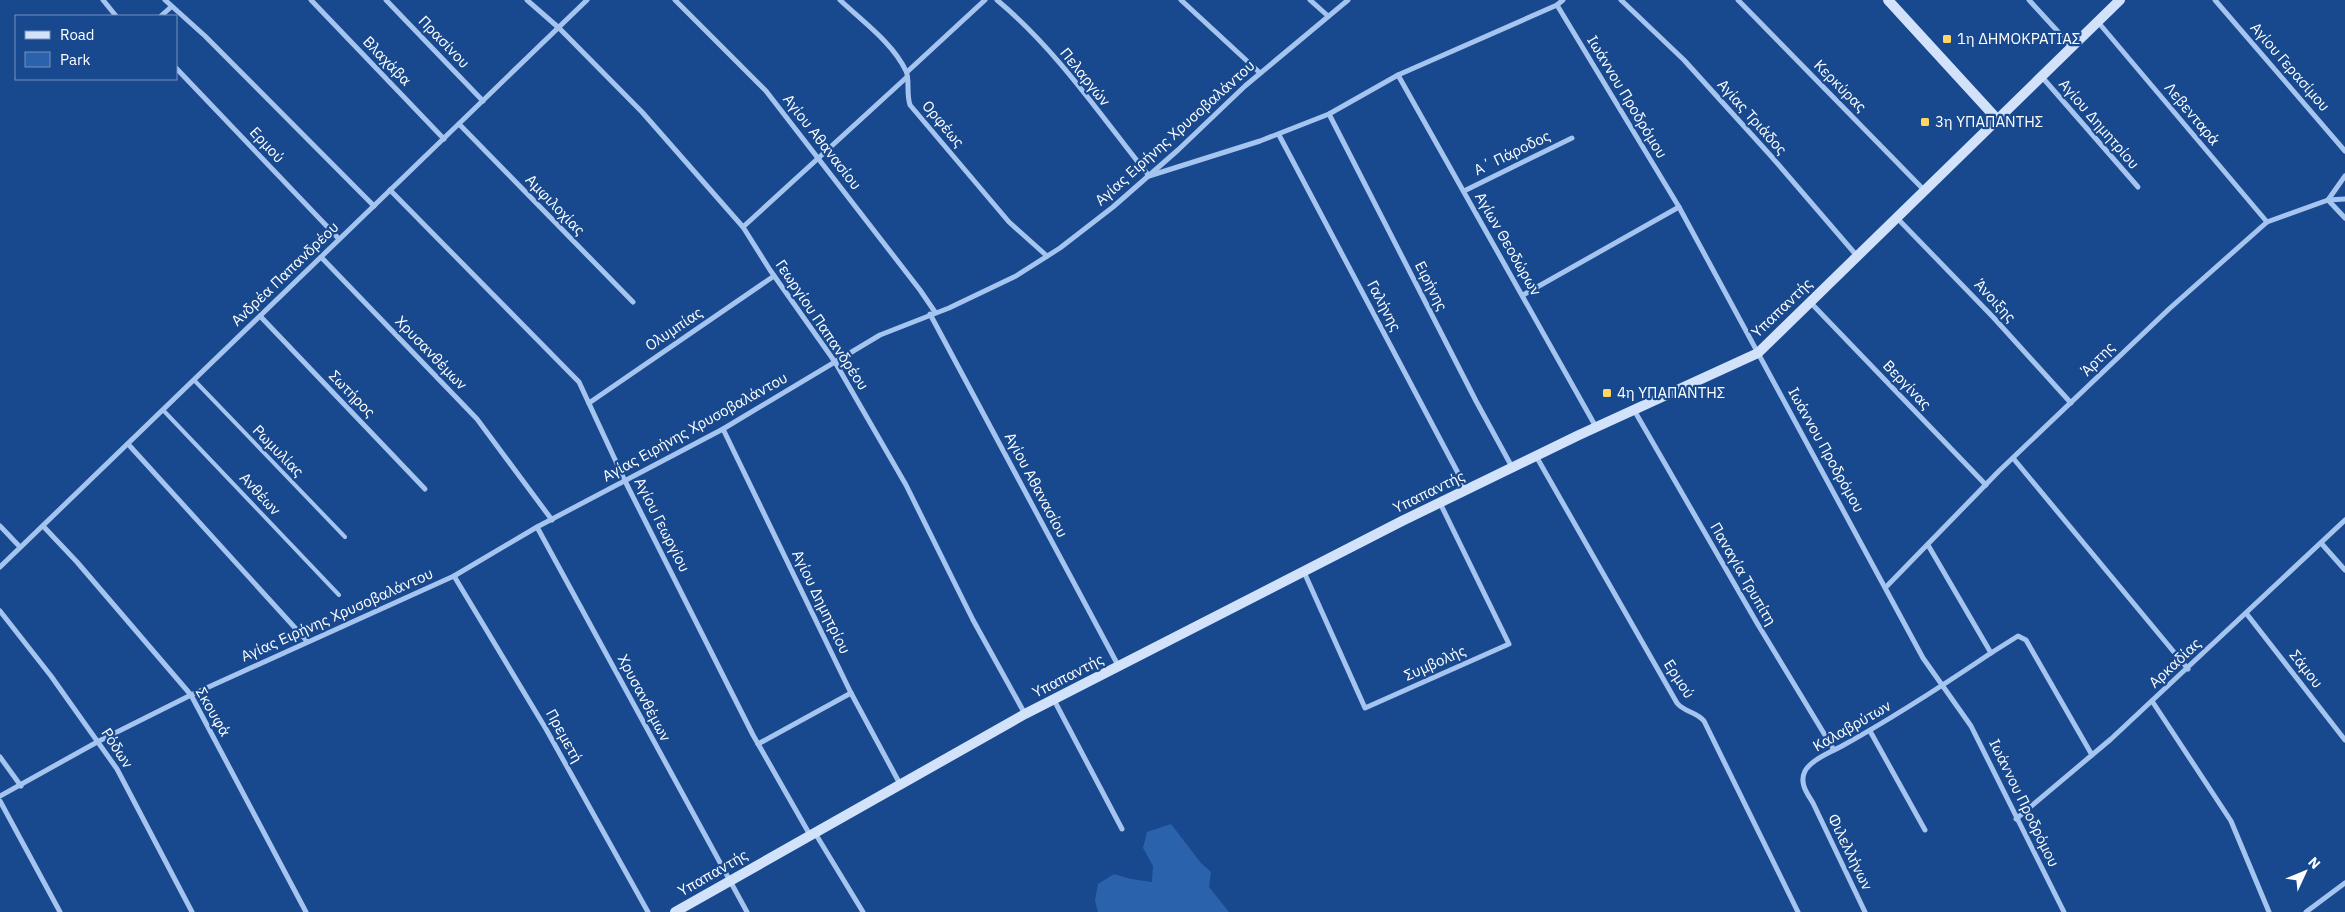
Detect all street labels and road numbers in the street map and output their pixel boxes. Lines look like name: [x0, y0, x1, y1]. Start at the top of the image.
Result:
street label: Πρασίνου: [415, 11, 474, 72]
street label: Αγίου Γερασίμου: [2246, 18, 2334, 115]
street label: Βλαχάβα: [359, 32, 416, 90]
street label: Ιωάννου Προδρόμου: [1583, 32, 1672, 162]
street label: Πελαργών: [1056, 44, 1115, 110]
street label: Κερκύρας: [1810, 55, 1871, 116]
street label: Αγίας Ειρήνης Χρυσοβαλάντου: [1091, 56, 1259, 210]
street label: Αγίας Τριάδος: [1713, 75, 1791, 158]
street label: Αγίου Δημητρίου: [2055, 75, 2144, 173]
street label: Λεβενταρά: [2161, 78, 2224, 149]
street label: Αγίου Αθανασίου: [779, 90, 866, 193]
street label: Ορφέως: [918, 96, 969, 151]
street label: Ερμού: [246, 123, 289, 167]
street label: Α΄ Πάροδος: [1470, 126, 1553, 179]
street label: Αμφιλοχίας: [522, 170, 589, 239]
street label: Αγίων Θεοδώρων: [1471, 189, 1546, 299]
street label: Ανδρέα Παπανδρέου: [227, 217, 342, 330]
street label: Γεωργίου Παπανδρέου: [772, 256, 873, 394]
street label: Ειρήνης: [1411, 258, 1452, 314]
street label: Υπαπαντής: [1747, 274, 1816, 341]
street label: Άνοιξης: [1971, 275, 2020, 326]
street label: Γαλήνης: [1363, 277, 1406, 335]
street label: Ολυμπίας: [641, 302, 706, 355]
street label: Χρυσανθέμων: [391, 312, 472, 394]
street label: Άρτης: [2077, 338, 2119, 380]
street label: Βεργίνας: [1879, 356, 1936, 413]
street label: Σωτήρος: [325, 366, 380, 421]
street label: Αγίας Ειρήνης Χρυσοβαλάντου: [599, 368, 791, 485]
street label: Ιωάννου Προδρόμου: [1784, 384, 1869, 516]
street label: Ρωμυλίας: [249, 420, 308, 481]
street label: Αγίου Αθανασίου: [1001, 429, 1072, 541]
street label: Υπαπαντής: [1390, 466, 1468, 517]
street label: Ανθέων: [236, 468, 285, 519]
street label: Αγίου Γεωργίου: [630, 474, 694, 575]
street label: Παναγία Τρυπίτη: [1706, 519, 1781, 629]
street label: Αγίου Δημητρίου: [788, 547, 855, 657]
street label: Αγίας Ειρήνης Χρυσοβαλάντου: [238, 563, 436, 666]
street label: Αρκαδίας: [2145, 634, 2205, 692]
street label: Συμβολής: [1401, 641, 1469, 685]
street label: Σάμου: [2286, 646, 2327, 692]
street label: Υπαπαντής: [1029, 649, 1107, 702]
street label: Χρυσανθέμων: [614, 651, 675, 745]
street label: Ερμού: [1660, 656, 1699, 702]
street label: Σκουφά: [192, 684, 235, 740]
street label: Καλαβρύτων: [1809, 695, 1895, 756]
street label: Πρεμετή: [542, 705, 587, 766]
street label: Ρόδων: [97, 724, 138, 772]
street label: Ιωάννου Προδρόμου: [1985, 736, 2064, 870]
street label: Φιλελλήνων: [1824, 810, 1877, 893]
street label: Υπαπαντής: [674, 845, 751, 900]

